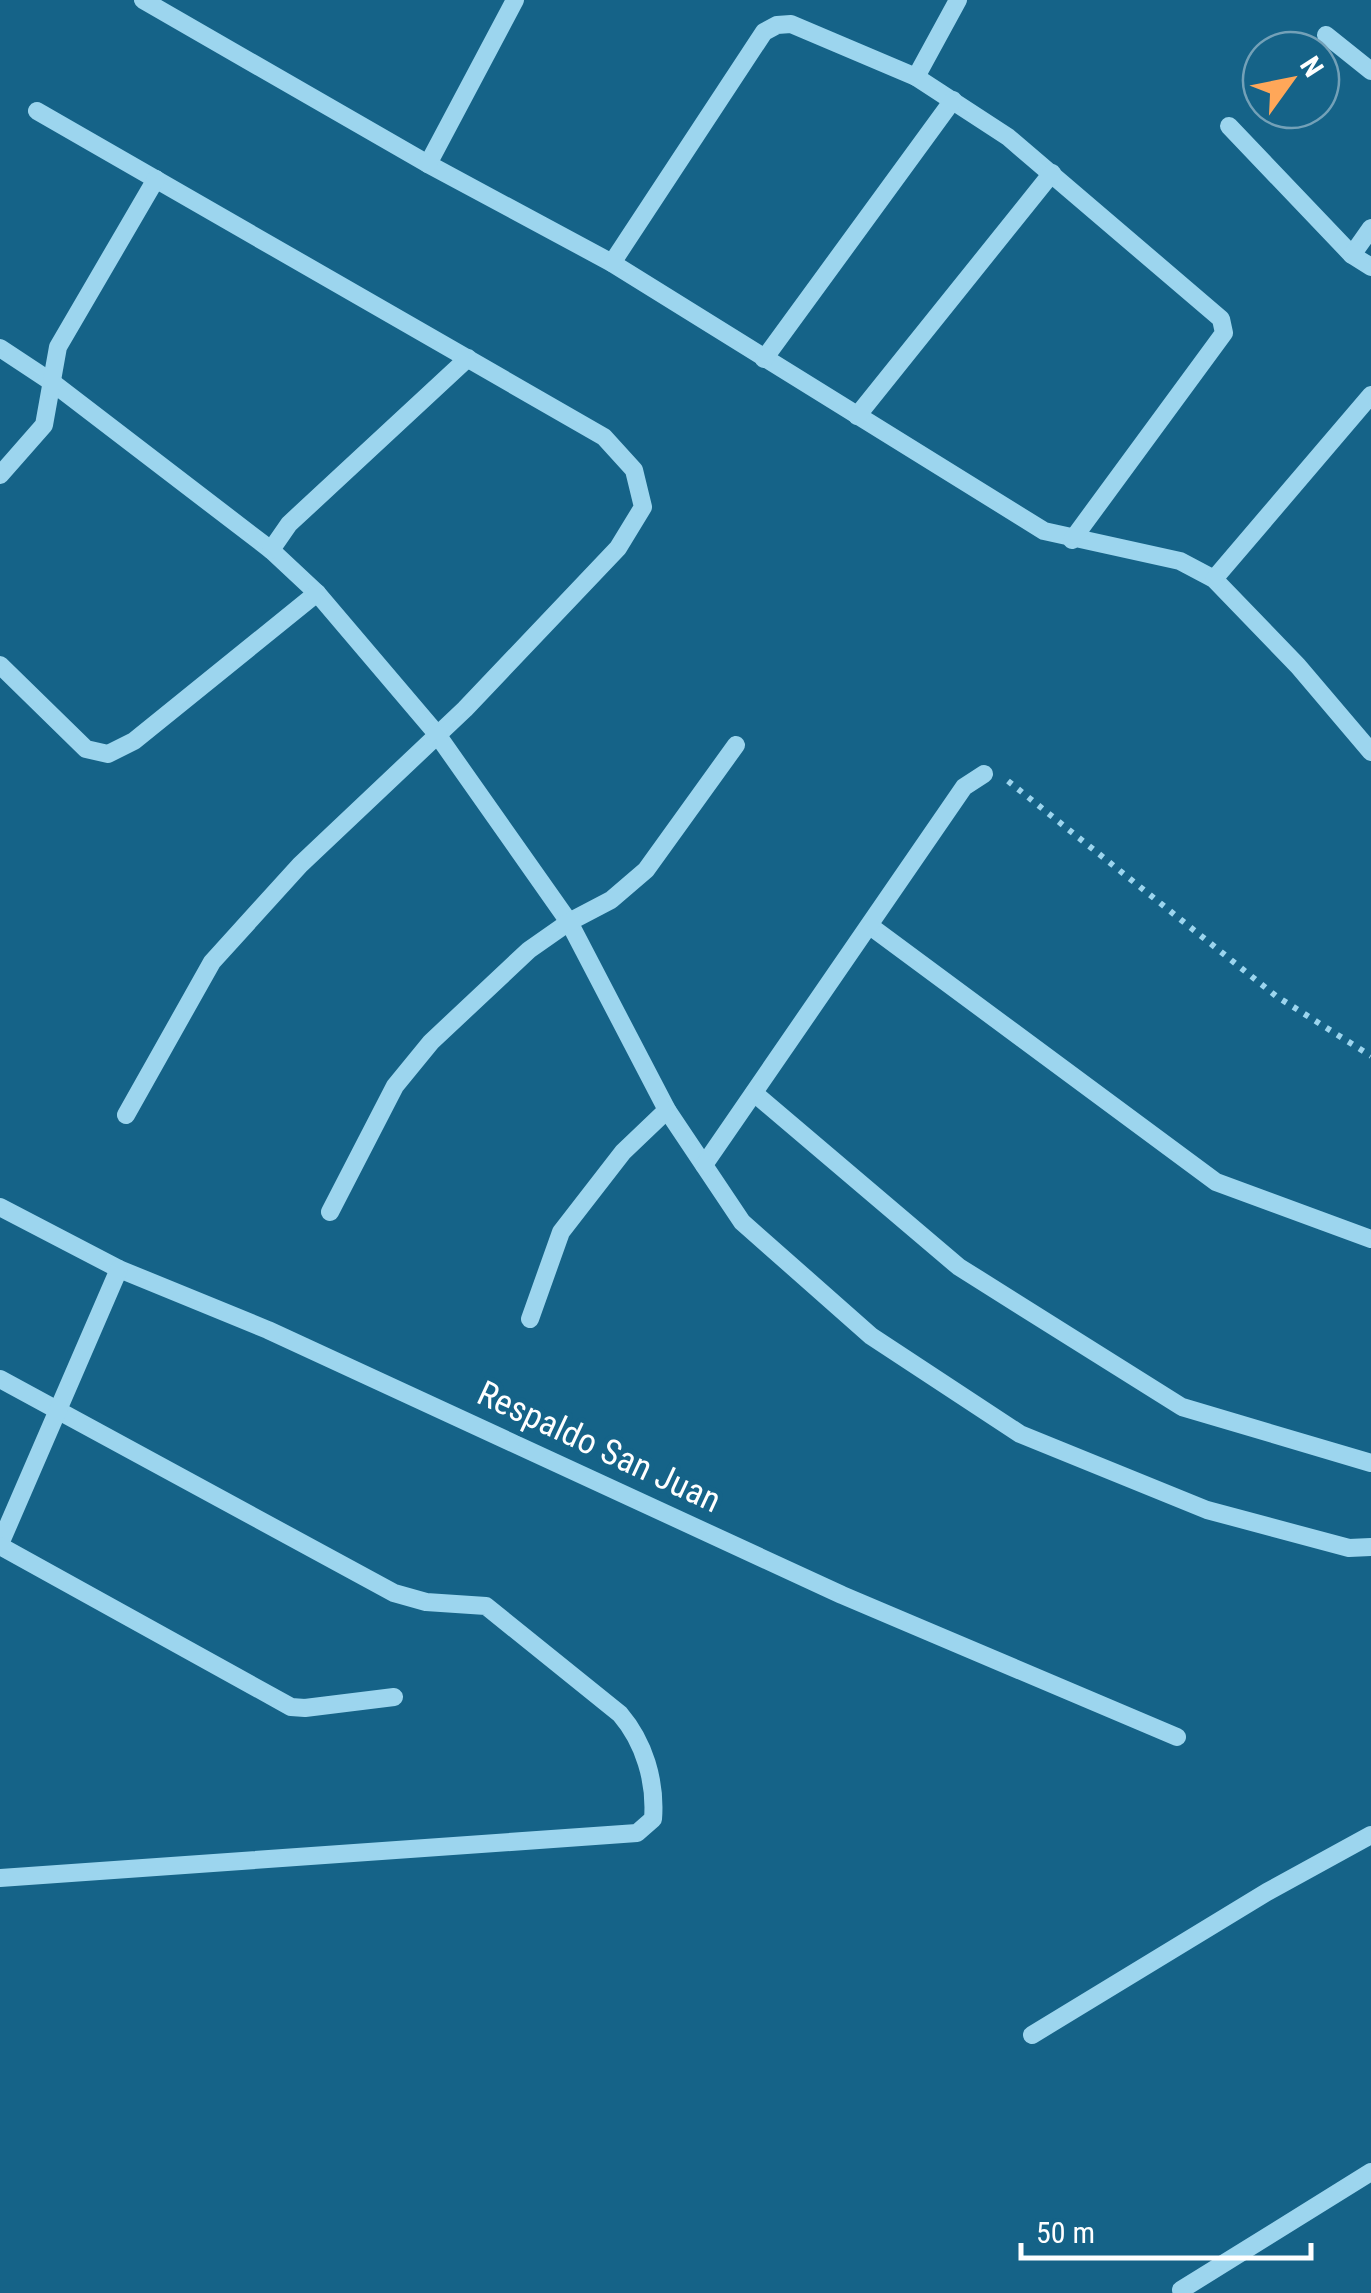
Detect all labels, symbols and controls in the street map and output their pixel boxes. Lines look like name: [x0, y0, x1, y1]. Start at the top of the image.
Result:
north arrow: [1241, 30, 1341, 130]
text: N: [1293, 50, 1330, 83]
street label: Respaldo San Juan: [471, 1373, 727, 1521]
scale bar: [1021, 2198, 1311, 2260]
text: 50 m: [1036, 2215, 1095, 2250]

